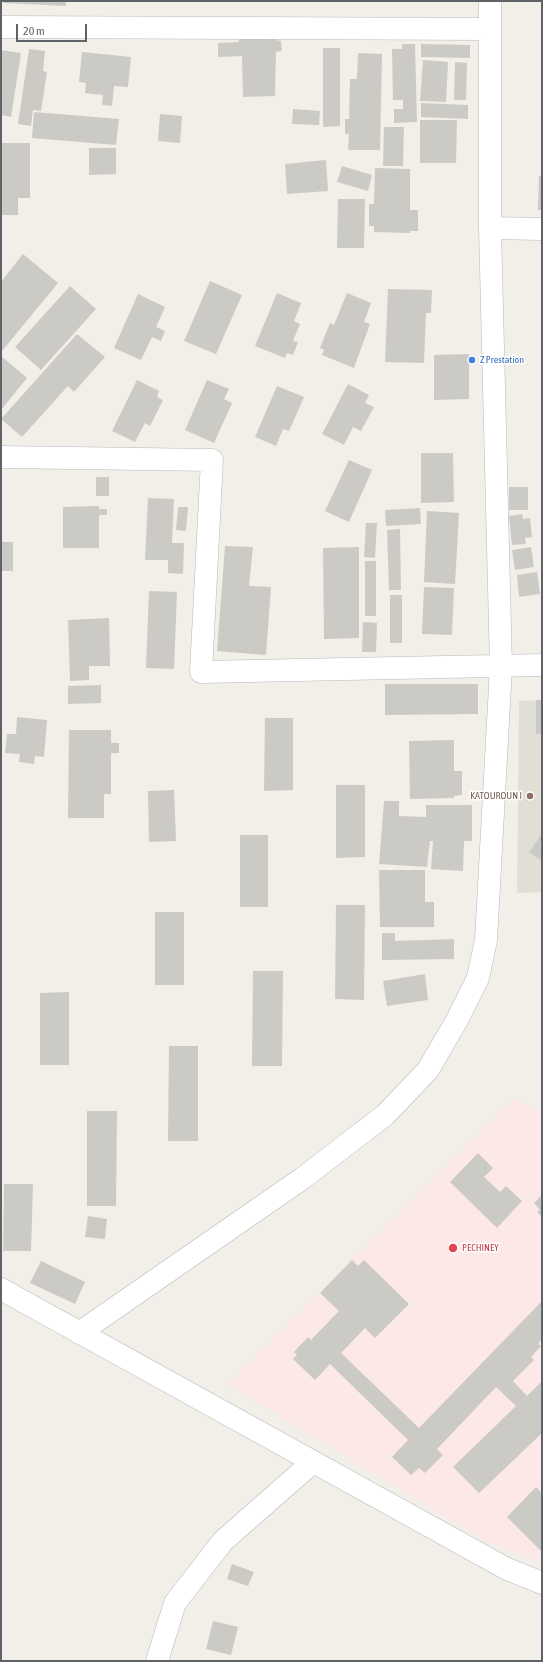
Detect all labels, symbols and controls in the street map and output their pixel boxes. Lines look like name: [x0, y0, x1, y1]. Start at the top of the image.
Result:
scale bar: [18, 16, 89, 42]
text: 20 m: [23, 24, 45, 38]
place label: Z Prestation: [480, 354, 524, 366]
marker: Z Prestation: [467, 355, 477, 365]
place label: KATOUROUN I: [470, 790, 522, 802]
marker: KATOUROUN I: [525, 791, 535, 801]
marker: PECHINEY: [447, 1242, 459, 1254]
place label: PECHINEY: [462, 1242, 499, 1254]

